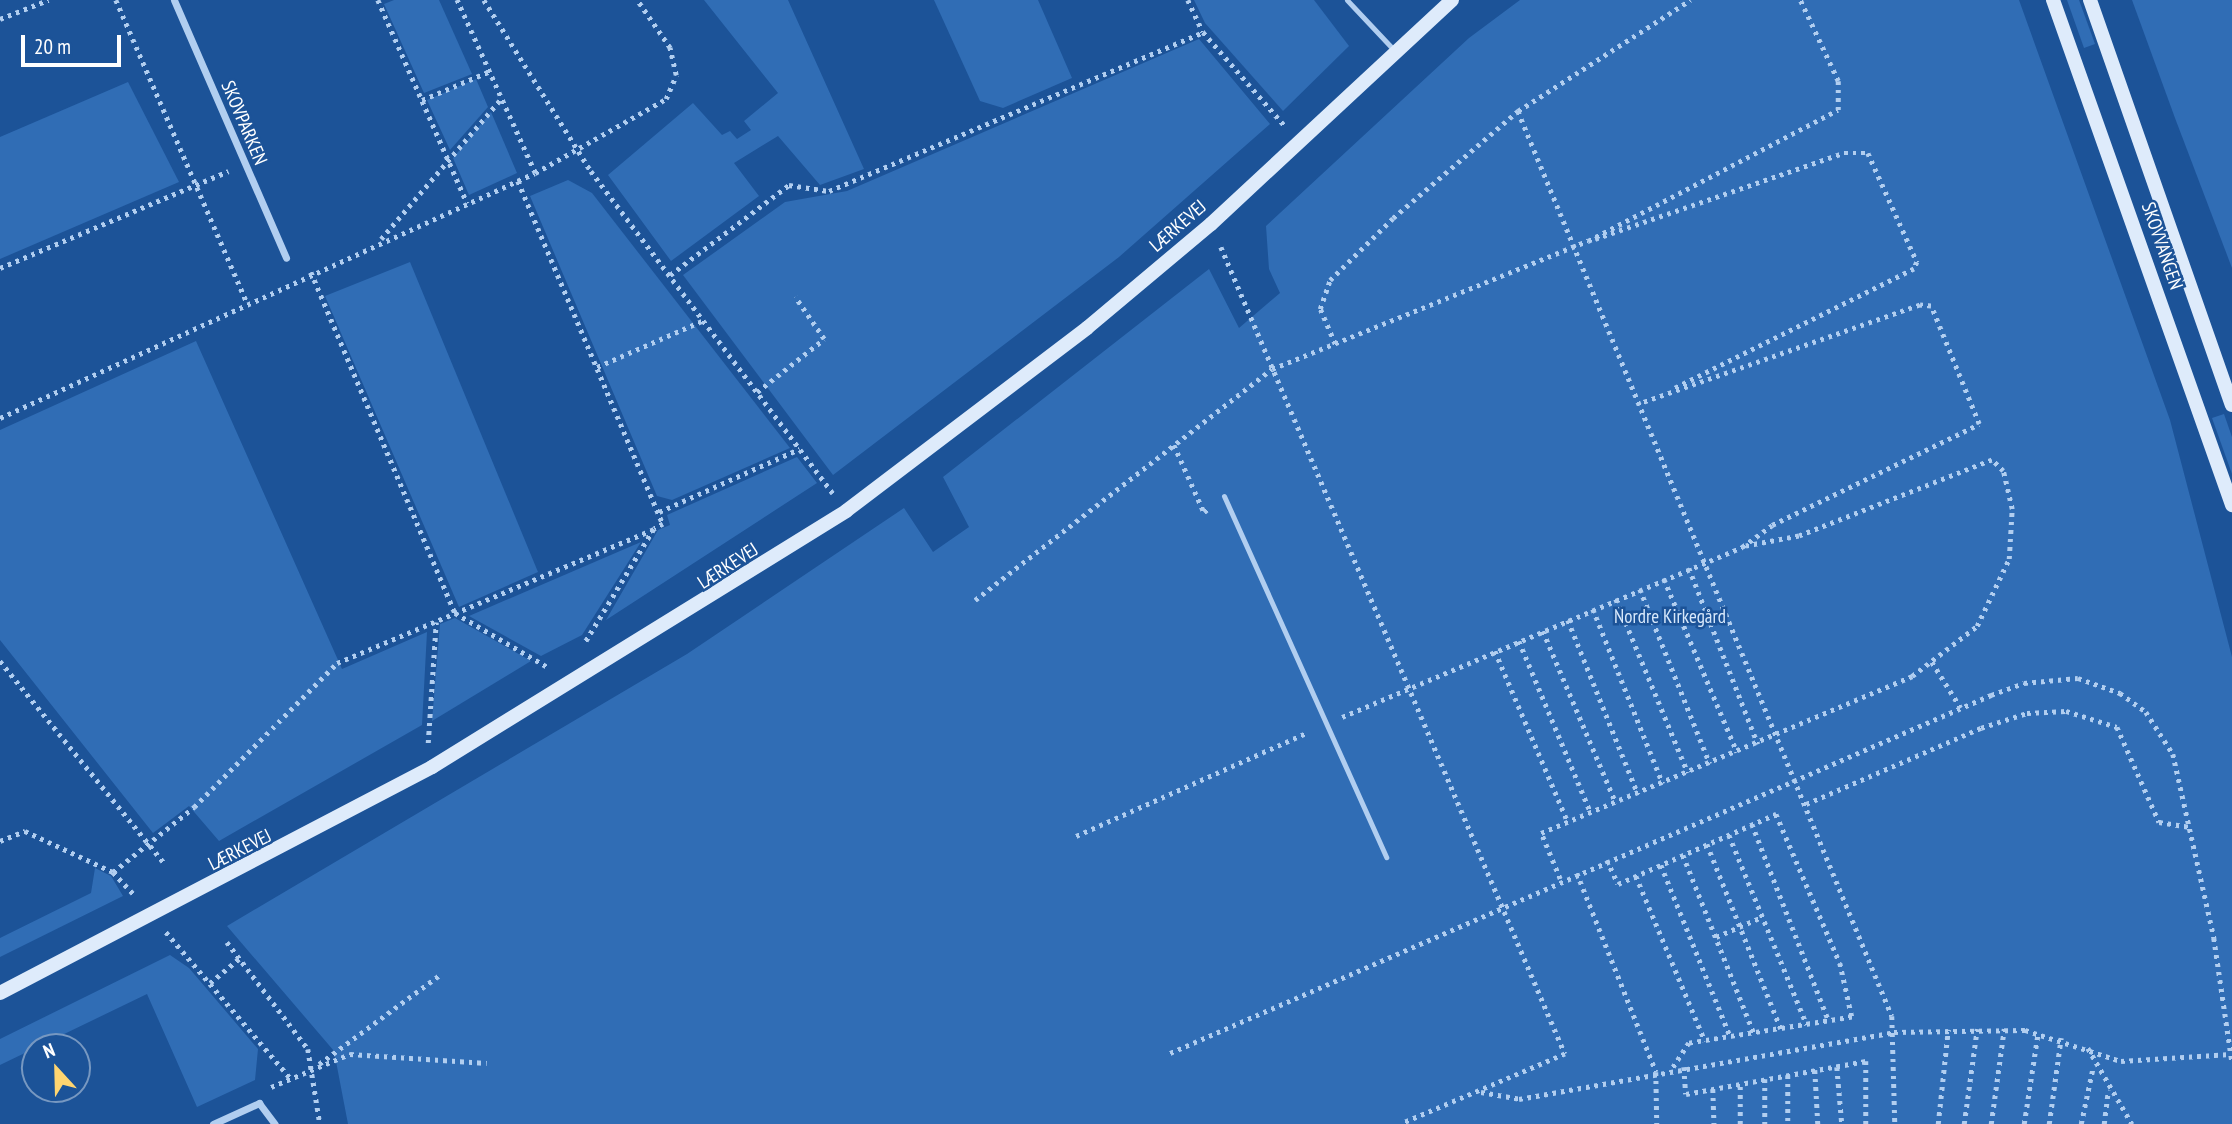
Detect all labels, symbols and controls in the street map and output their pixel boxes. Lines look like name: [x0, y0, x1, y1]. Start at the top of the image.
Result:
scale bar: [24, 21, 124, 65]
text: 20 m: [34, 33, 71, 60]
street label: SKOVPARKEN: [216, 77, 272, 169]
street label: LÆRKEVEJ: [1145, 195, 1211, 257]
street label: SKOVVANGEN: [2136, 199, 2188, 293]
street label: LÆRKEVEJ: [693, 538, 763, 594]
park label: Nordre Kirkegård: [1614, 606, 1726, 628]
street label: LÆRKEVEJ: [205, 824, 275, 876]
north arrow: [21, 1033, 91, 1103]
text: N: [40, 1037, 58, 1063]

